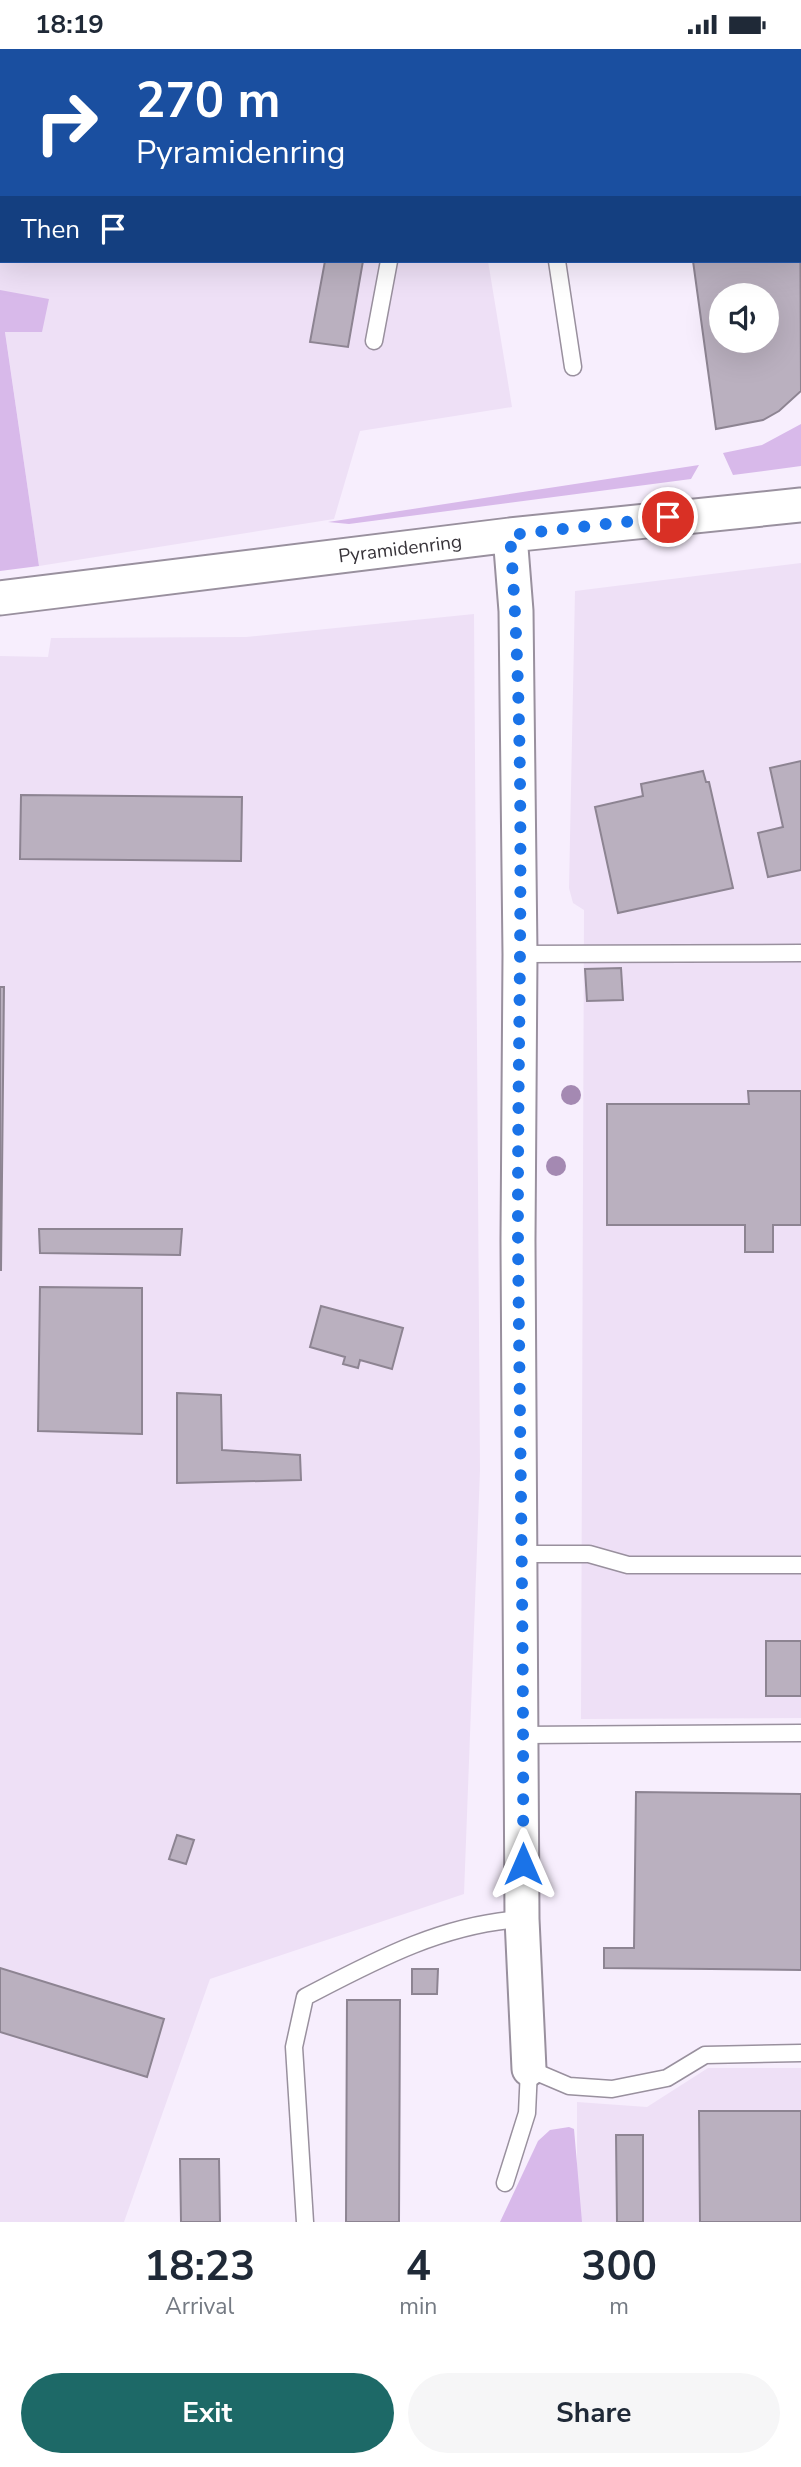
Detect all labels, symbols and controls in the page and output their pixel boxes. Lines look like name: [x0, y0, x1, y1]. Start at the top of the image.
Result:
text: 18:19: [35, 7, 104, 42]
text: 270 m: [136, 67, 280, 134]
icon: right: [21, 77, 112, 168]
text: Pyramidenring: [136, 131, 345, 174]
icon: arrive: [94, 210, 132, 248]
text: Then: [21, 212, 80, 247]
map controls: [709, 283, 779, 353]
button: sound: [709, 283, 779, 353]
pin: [638, 487, 698, 547]
icon: arrive: [649, 498, 687, 536]
street label: Pyramidenring: [337, 529, 463, 569]
position arrow: [486, 1827, 560, 1901]
text: 18:23: [144, 2238, 255, 2295]
text: 4: [406, 2238, 431, 2295]
text: 300: [581, 2238, 657, 2295]
text: Arrival: [165, 2291, 234, 2322]
text: min: [399, 2291, 437, 2322]
text: m: [609, 2291, 629, 2322]
button: Exit: [21, 2373, 394, 2453]
button: Share: [408, 2373, 780, 2453]

